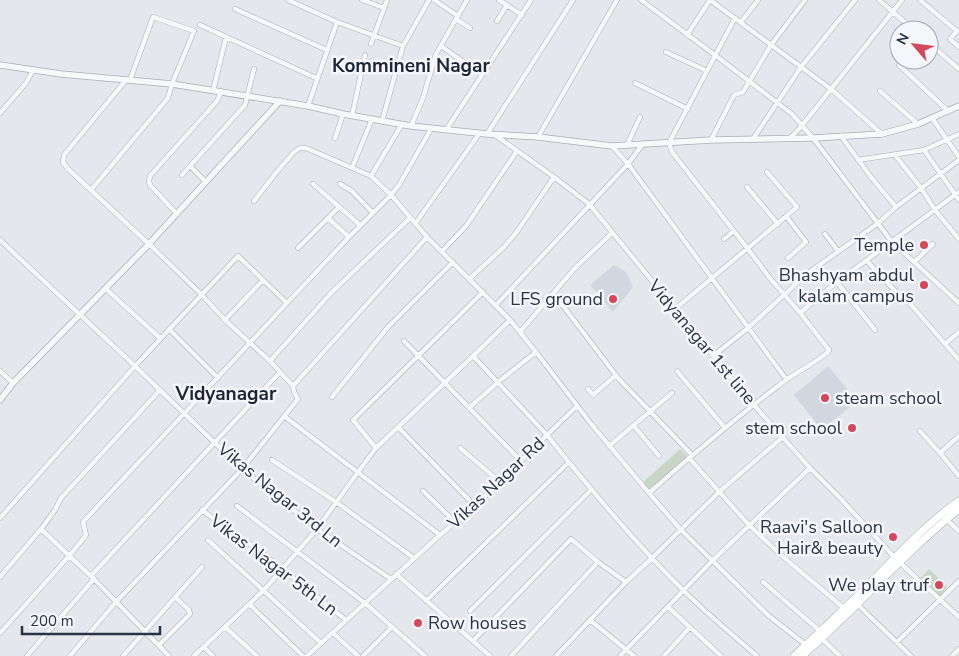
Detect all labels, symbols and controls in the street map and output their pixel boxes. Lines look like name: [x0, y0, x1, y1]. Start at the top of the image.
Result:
north arrow: [889, 20, 939, 70]
text: N: [892, 30, 914, 48]
district label: Kommineni Nagar: [332, 53, 491, 79]
place label: Temple: [854, 233, 914, 257]
marker: Temple: [918, 239, 930, 251]
place label: Bhashyam abdul kalam campus: [779, 263, 915, 308]
street label: Vidyanagar 1st line: [642, 274, 761, 410]
marker: Bhashyam abdul kalam campus: [918, 279, 930, 291]
place label: LFS ground: [510, 287, 603, 311]
marker: LFS ground: [607, 293, 619, 305]
district label: Vidyanagar: [175, 381, 277, 407]
place label: steam school: [835, 386, 942, 410]
marker: steam school: [819, 392, 831, 404]
place label: stem school: [745, 416, 843, 440]
marker: stem school: [846, 422, 858, 434]
street label: Vikas Nagar Rd: [441, 432, 550, 535]
street label: Vikas Nagar 3rd Ln: [212, 436, 348, 553]
street label: Vikas Nagar 5th Ln: [204, 508, 343, 621]
place label: Raavi's Salloon Hair& beauty: [760, 515, 884, 560]
marker: Raavi's Salloon Hair& beauty: [887, 531, 899, 543]
place label: We play truf: [828, 573, 930, 597]
marker: We play truf: [933, 579, 945, 591]
scale bar: [22, 604, 160, 636]
text: 200 m: [30, 611, 74, 631]
place label: Row houses: [428, 611, 527, 635]
marker: Row houses: [412, 617, 424, 629]

